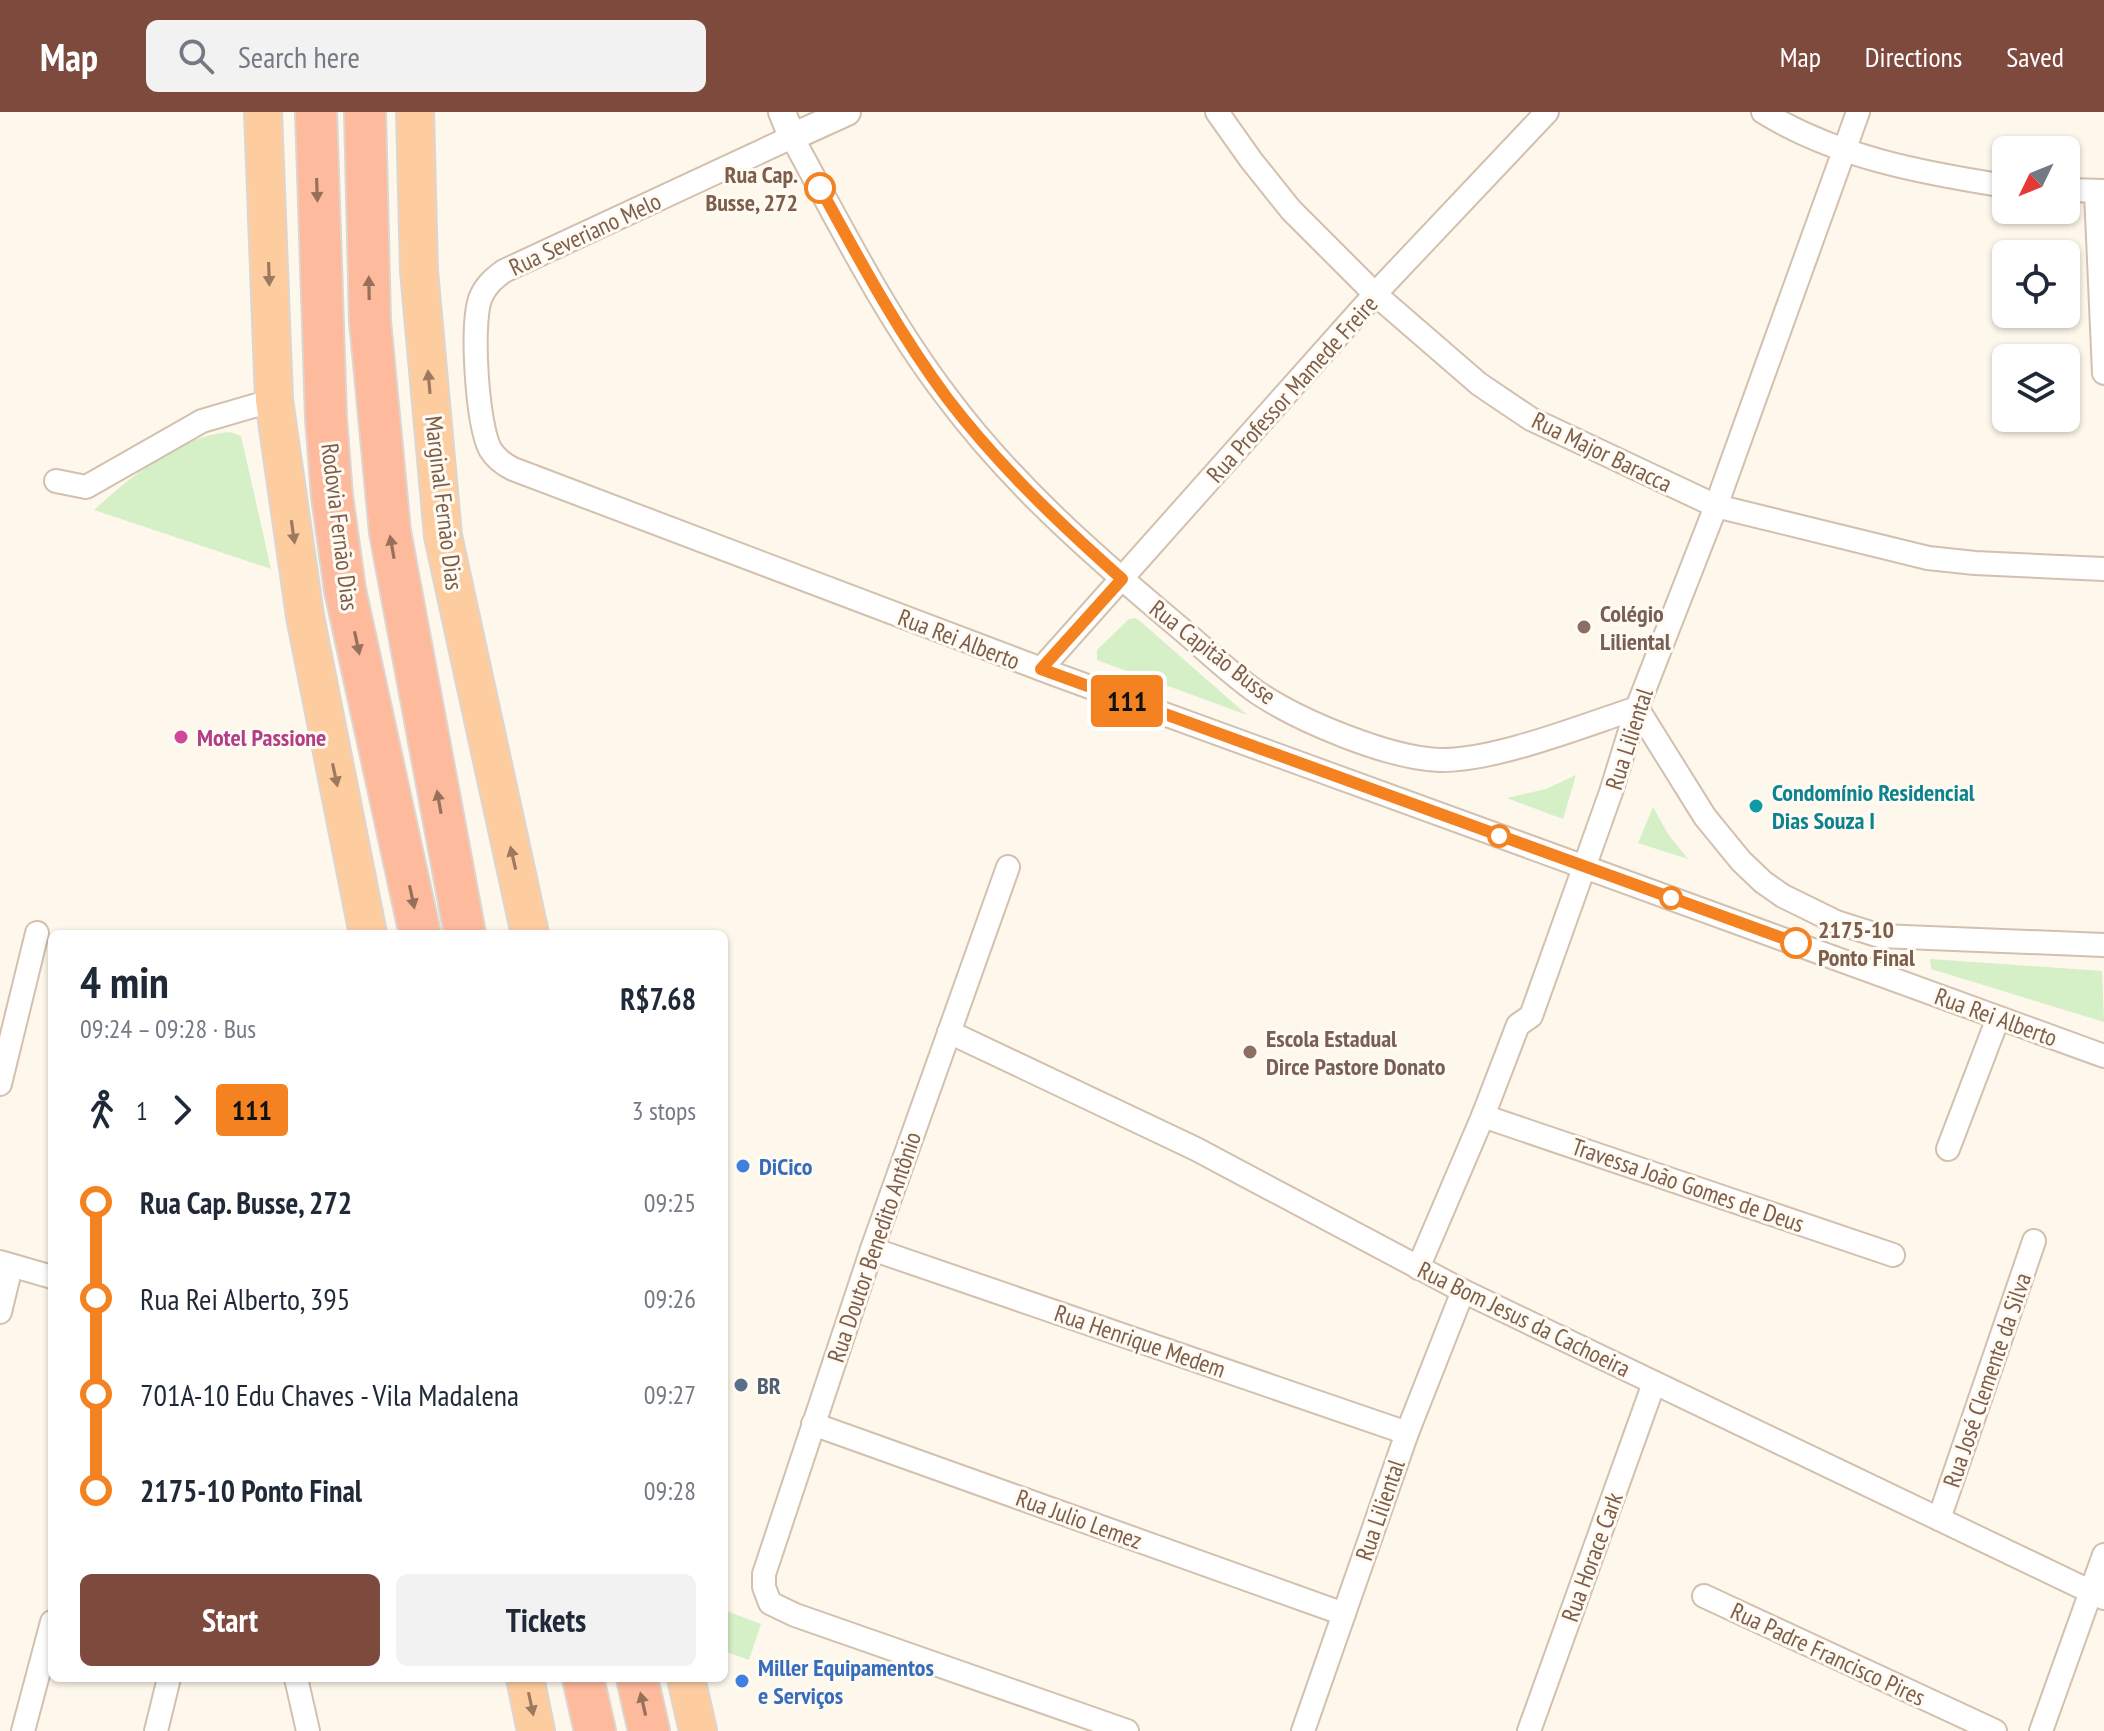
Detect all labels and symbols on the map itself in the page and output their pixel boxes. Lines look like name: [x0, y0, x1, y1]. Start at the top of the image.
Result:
north arrow: [1992, 136, 2080, 224]
place label: Rua Cap. Busse, 272: [705, 159, 798, 218]
marker: Rua Cap. Busse, 272: [805, 173, 835, 203]
one-way arrow: [310, 178, 323, 203]
street label: Rua Severiano Melo: [504, 185, 666, 283]
one-way arrow: [262, 262, 275, 287]
one-way arrow: [362, 275, 375, 300]
street label: Rua Professor Mamede Freire: [1200, 289, 1384, 489]
one-way arrow: [423, 369, 436, 394]
street label: Rua Major Baracca: [1527, 405, 1677, 499]
street label: Marginal Fernão Dias: [418, 414, 470, 592]
street label: Rodovia Fernão Dias: [314, 442, 366, 612]
one-way arrow: [287, 520, 300, 545]
one-way arrow: [386, 534, 398, 559]
street label: Rua Capitão Busse: [1144, 593, 1282, 711]
place label: Colégio Liliental: [1600, 598, 1671, 657]
street label: Rua Rei Alberto: [894, 602, 1024, 676]
marker: Colégio Liliental: [1575, 618, 1593, 636]
one-way arrow: [351, 631, 364, 656]
line badge: 111: [1081, 675, 1173, 727]
street label: Rua Liliental: [1598, 684, 1660, 794]
place label: Motel Passione: [197, 722, 326, 753]
marker: Motel Passione: [172, 728, 190, 746]
one-way arrow: [329, 763, 342, 788]
place label: Condomínio Residencial Dias Souza I: [1772, 777, 1975, 836]
one-way arrow: [433, 790, 445, 815]
marker: Condomínio Residencial Dias Souza I: [1747, 797, 1765, 815]
unlabelled marker: [1488, 825, 1510, 847]
one-way arrow: [507, 845, 519, 870]
one-way arrow: [406, 885, 419, 910]
unlabelled marker: [1660, 887, 1682, 909]
place label: 2175-10 Ponto Final: [1818, 914, 1915, 973]
marker: 2175-10 Ponto Final: [1781, 928, 1811, 958]
street label: Rua Rei Alberto: [1931, 981, 2061, 1053]
place label: Escola Estadual Dirce Pastore Donato: [1266, 1023, 1446, 1082]
marker: Escola Estadual Dirce Pastore Donato: [1241, 1043, 1259, 1061]
street label: Rua Doutor Benedito Antônio: [820, 1128, 928, 1366]
street label: Travessa João Gomes de Deus: [1568, 1131, 1808, 1239]
place label: DiCico: [759, 1151, 813, 1182]
marker: DiCico: [734, 1157, 752, 1175]
street label: Rua Bom Jesus da Cachoeira: [1413, 1254, 1635, 1384]
street label: Rua José Clemente da Silva: [1936, 1269, 2038, 1491]
street label: Rua Henrique Medem: [1050, 1297, 1230, 1385]
place label: BR: [757, 1370, 781, 1401]
marker: BR: [732, 1376, 750, 1394]
street label: Rua Liliental: [1348, 1455, 1412, 1565]
street label: Rua Julio Lemez: [1012, 1482, 1146, 1556]
street label: Rua Horace Cark: [1554, 1487, 1630, 1626]
street label: Rua Padre Francisco Pires: [1726, 1595, 1930, 1713]
place label: Miller Equipamentos e Serviços: [758, 1652, 934, 1711]
marker: Miller Equipamentos e Serviços: [733, 1672, 751, 1690]
one-way arrow: [525, 1692, 538, 1717]
one-way arrow: [636, 1692, 649, 1717]

